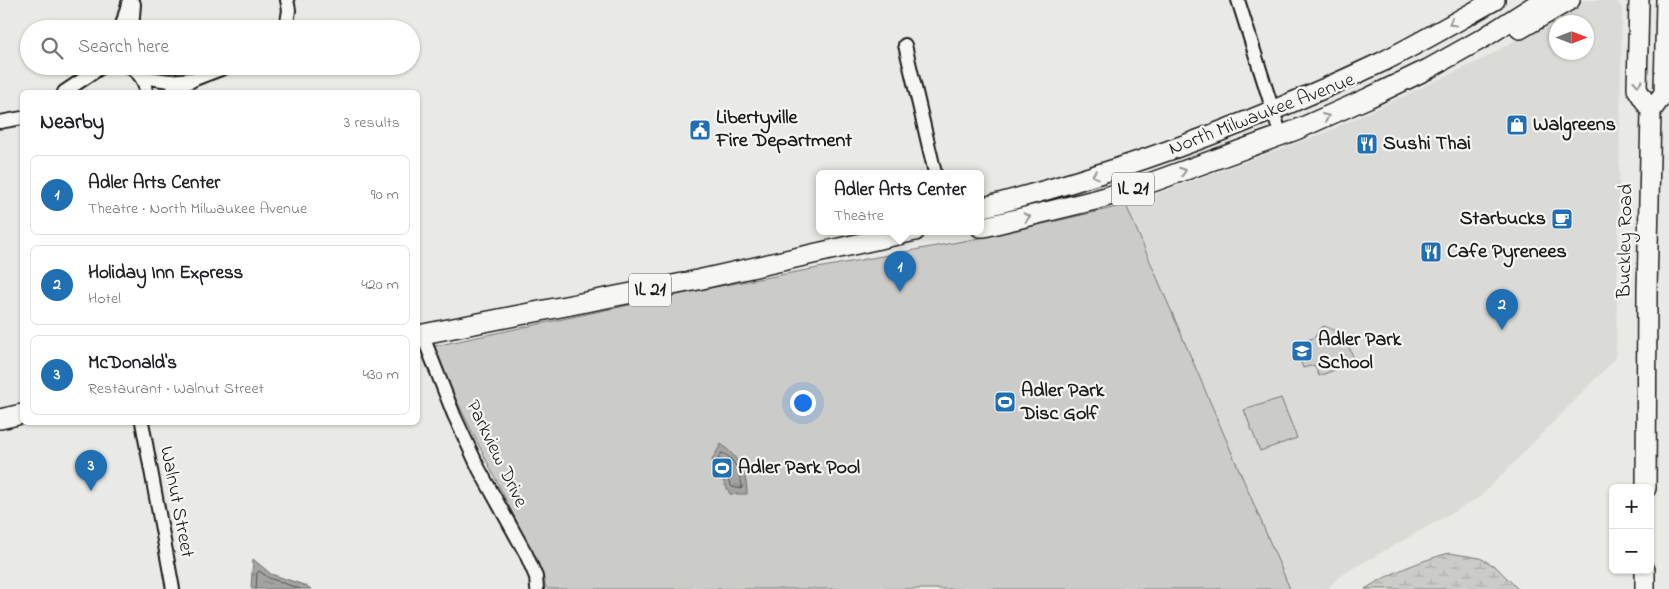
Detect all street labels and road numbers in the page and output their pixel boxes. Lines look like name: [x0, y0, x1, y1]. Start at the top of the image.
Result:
street label: North Milwaukee Avenue: [1165, 66, 1359, 164]
road number: IL 21: [1112, 172, 1154, 205]
street label: Buckley Road: [1610, 184, 1641, 299]
road number: IL 21: [629, 274, 671, 306]
street label: Parkview Drive: [457, 395, 535, 513]
street label: Walnut Street: [151, 444, 201, 561]

